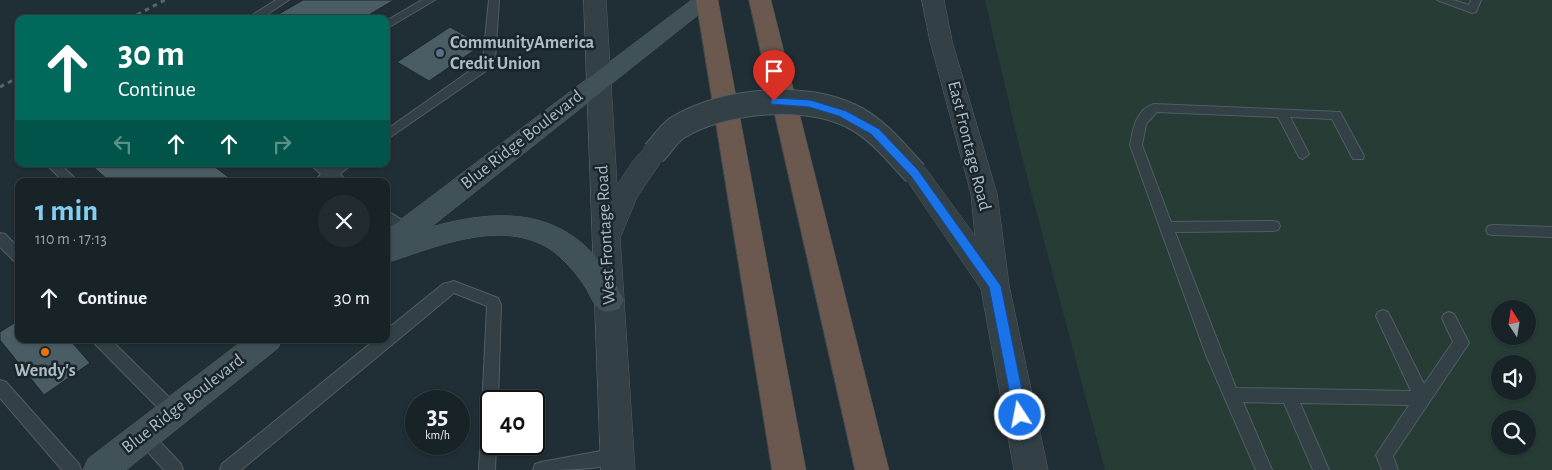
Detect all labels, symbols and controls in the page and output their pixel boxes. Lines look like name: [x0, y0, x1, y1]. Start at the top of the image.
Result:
place label: CommunityAmerica Credit Union: [450, 34, 594, 73]
icon: ahead: [35, 35, 100, 100]
text: 30 m: [118, 37, 185, 72]
marker: CommunityAmerica Credit Union: [434, 47, 446, 59]
pin: [753, 50, 795, 101]
icon: arrive: [760, 57, 788, 85]
text: Continue: [118, 78, 196, 100]
street label: East Frontage Road: [944, 79, 994, 213]
street label: Blue Ridge Boulevard: [458, 87, 586, 193]
icon: left: [109, 130, 137, 158]
icon: ahead: [162, 130, 190, 158]
icon: ahead: [215, 130, 243, 158]
icon: right: [268, 130, 296, 158]
street label: West Frontage Road: [593, 165, 619, 305]
button: close: [318, 195, 370, 247]
text: 1 min: [35, 196, 98, 226]
text: 110 m · 17:13: [35, 231, 107, 247]
icon: ahead: [35, 284, 63, 312]
text: Continue: [78, 289, 147, 308]
text: 30 m: [334, 289, 370, 308]
north arrow: [1491, 300, 1536, 345]
map controls: [1491, 300, 1536, 455]
marker: Wendy's: [39, 346, 51, 358]
street label: Blue Ridge Boulevard: [119, 351, 247, 457]
button: sound: [1491, 355, 1536, 400]
place label: Wendy's: [14, 362, 76, 380]
position arrow: [993, 388, 1045, 440]
speed limit sign: 40: [480, 390, 545, 455]
text: 35: [427, 404, 448, 429]
button: search: [1491, 410, 1536, 455]
text: km/h: [425, 429, 450, 441]

